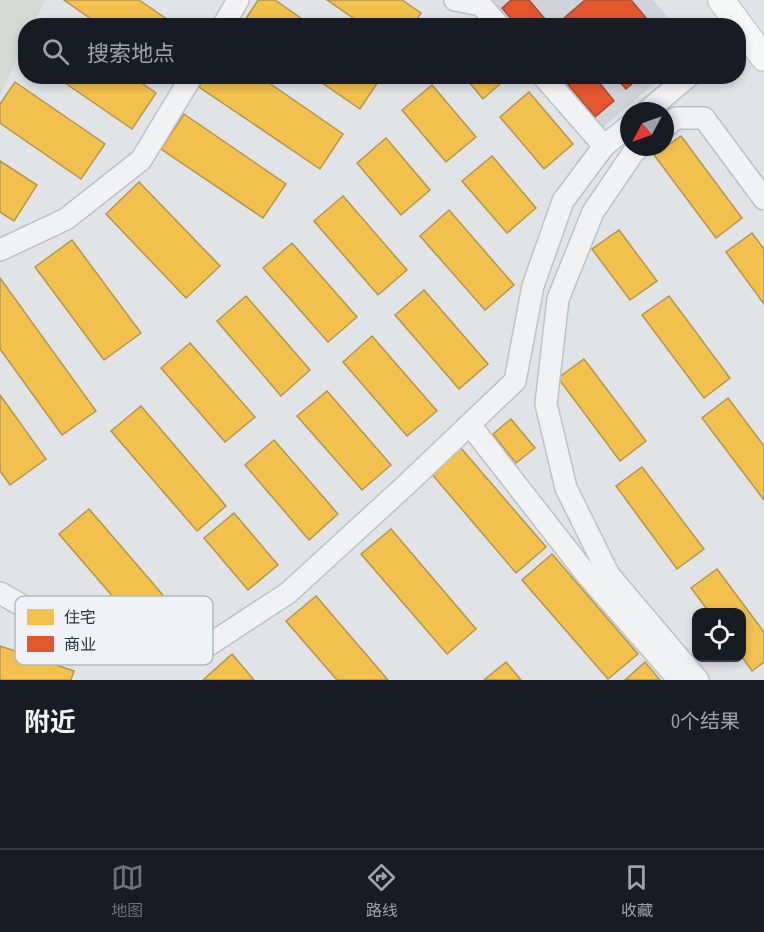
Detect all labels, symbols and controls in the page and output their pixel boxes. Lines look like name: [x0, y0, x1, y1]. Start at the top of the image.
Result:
search box: [18, 18, 746, 84]
icon: search: [39, 35, 72, 68]
text: 搜索地点: [87, 39, 175, 67]
north arrow: [620, 102, 674, 156]
legend: [15, 596, 213, 665]
text: 住宅: [64, 607, 96, 627]
map controls: [692, 608, 746, 662]
button: locate: [692, 608, 746, 662]
text: 商业: [64, 634, 96, 654]
text: 附近: [24, 705, 76, 738]
text: 0个结果: [671, 708, 740, 734]
tab: 地图: [111, 861, 144, 921]
tab: 路线: [365, 861, 398, 921]
tab: 收藏: [620, 861, 653, 921]

